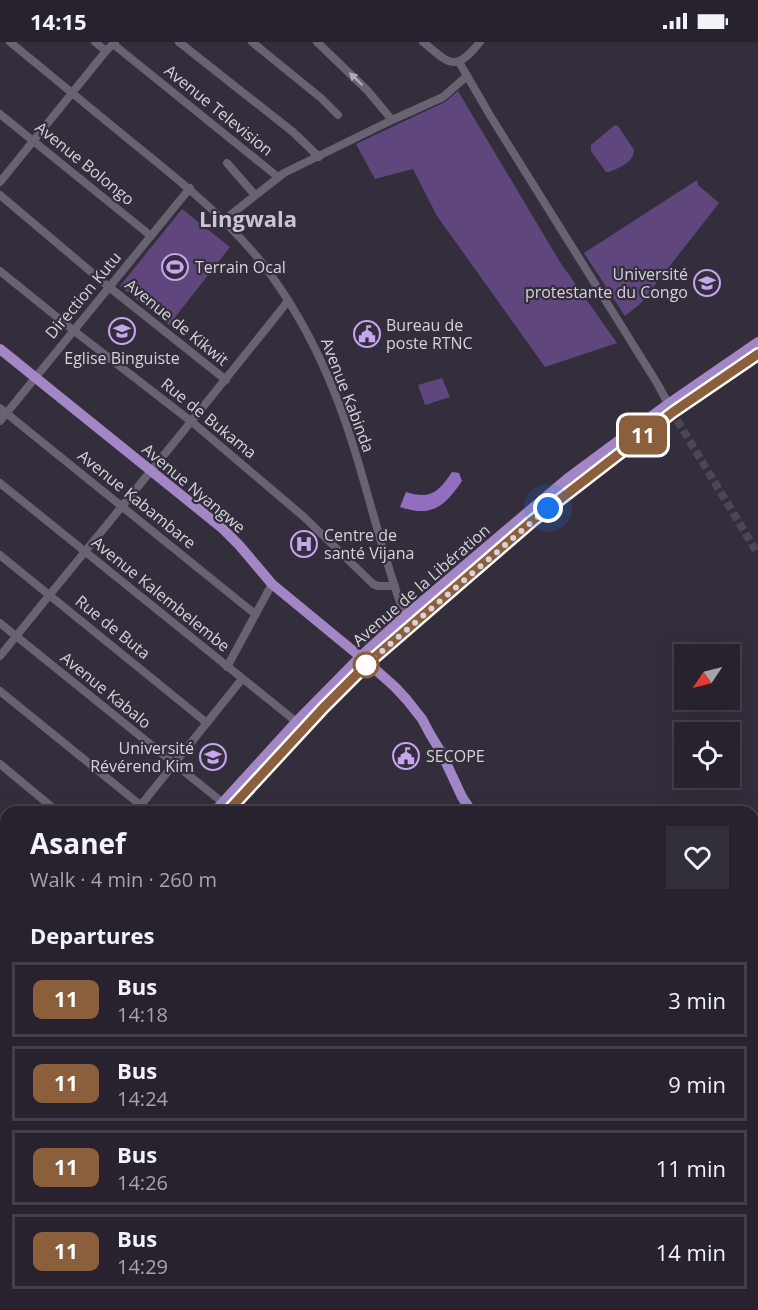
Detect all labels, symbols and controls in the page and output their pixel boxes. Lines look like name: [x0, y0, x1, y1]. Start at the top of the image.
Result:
text: 14:15: [30, 6, 87, 36]
street label: Avenue Television: [160, 59, 278, 161]
one-way arrow: [350, 73, 364, 87]
street label: Avenue Bolongo: [31, 116, 139, 210]
district label: Lingwala: [199, 203, 297, 233]
street label: Direction Kutu: [40, 247, 126, 343]
sports icon: Terrain Ocal: [160, 252, 190, 282]
place label: Terrain Ocal: [195, 256, 286, 278]
place label: Université protestante du Congo: [525, 263, 688, 303]
school or university icon: Université protestante du Congo: [692, 268, 722, 298]
street label: Avenue de Kikwit: [121, 273, 234, 371]
place label: Bureau de poste RTNC: [386, 314, 473, 354]
school or university icon: Eglise Binguiste: [107, 316, 137, 346]
public building icon: Bureau de poste RTNC: [352, 319, 382, 349]
street label: Avenue Kabinda: [316, 335, 380, 455]
place label: Eglise Binguiste: [64, 347, 180, 369]
street label: Rue de Bukama: [157, 373, 261, 463]
line badge: 11: [616, 416, 670, 454]
text: 11: [631, 421, 655, 449]
street label: Avenue Nyangwe: [138, 438, 250, 538]
street label: Avenue Kabambare: [73, 444, 201, 554]
your location: [533, 493, 563, 523]
street label: Avenue de la Libération: [347, 519, 495, 651]
place label: Centre de santé Vijana: [324, 524, 414, 564]
hospital icon: Centre de santé Vijana: [289, 529, 319, 559]
street label: Avenue Kalembelembe: [87, 531, 235, 657]
street label: Rue de Buta: [71, 590, 155, 664]
north arrow: [674, 644, 740, 710]
map controls: [674, 644, 740, 788]
street label: Avenue Kabalo: [56, 647, 156, 733]
unlabelled marker: [353, 652, 379, 678]
button: locate: [674, 722, 740, 788]
place label: Université Révérend Kim: [90, 737, 194, 777]
public building icon: SECOPE: [391, 741, 421, 771]
school or university icon: Université Révérend Kim: [198, 742, 228, 772]
place label: SECOPE: [426, 745, 485, 767]
text: Asanef: [30, 824, 126, 862]
button: heart: [666, 826, 729, 889]
text: Walk · 4 min · 260 m: [30, 866, 217, 893]
text: Departures: [30, 920, 154, 950]
text: Bus: [117, 971, 157, 1001]
text: 11: [54, 985, 78, 1013]
text: 3 min: [668, 985, 726, 1015]
text: 14:18: [117, 1001, 168, 1028]
text: Bus: [117, 1055, 157, 1085]
text: 11: [54, 1069, 78, 1097]
text: 9 min: [668, 1069, 726, 1099]
text: 14:24: [117, 1085, 168, 1112]
text: Bus: [117, 1139, 157, 1169]
text: 11: [54, 1153, 78, 1181]
text: 11 min: [656, 1153, 726, 1183]
text: 14:26: [117, 1169, 168, 1196]
text: Bus: [117, 1223, 157, 1253]
text: 11: [54, 1237, 78, 1265]
text: 14 min: [656, 1237, 726, 1267]
text: 14:29: [117, 1253, 168, 1280]

